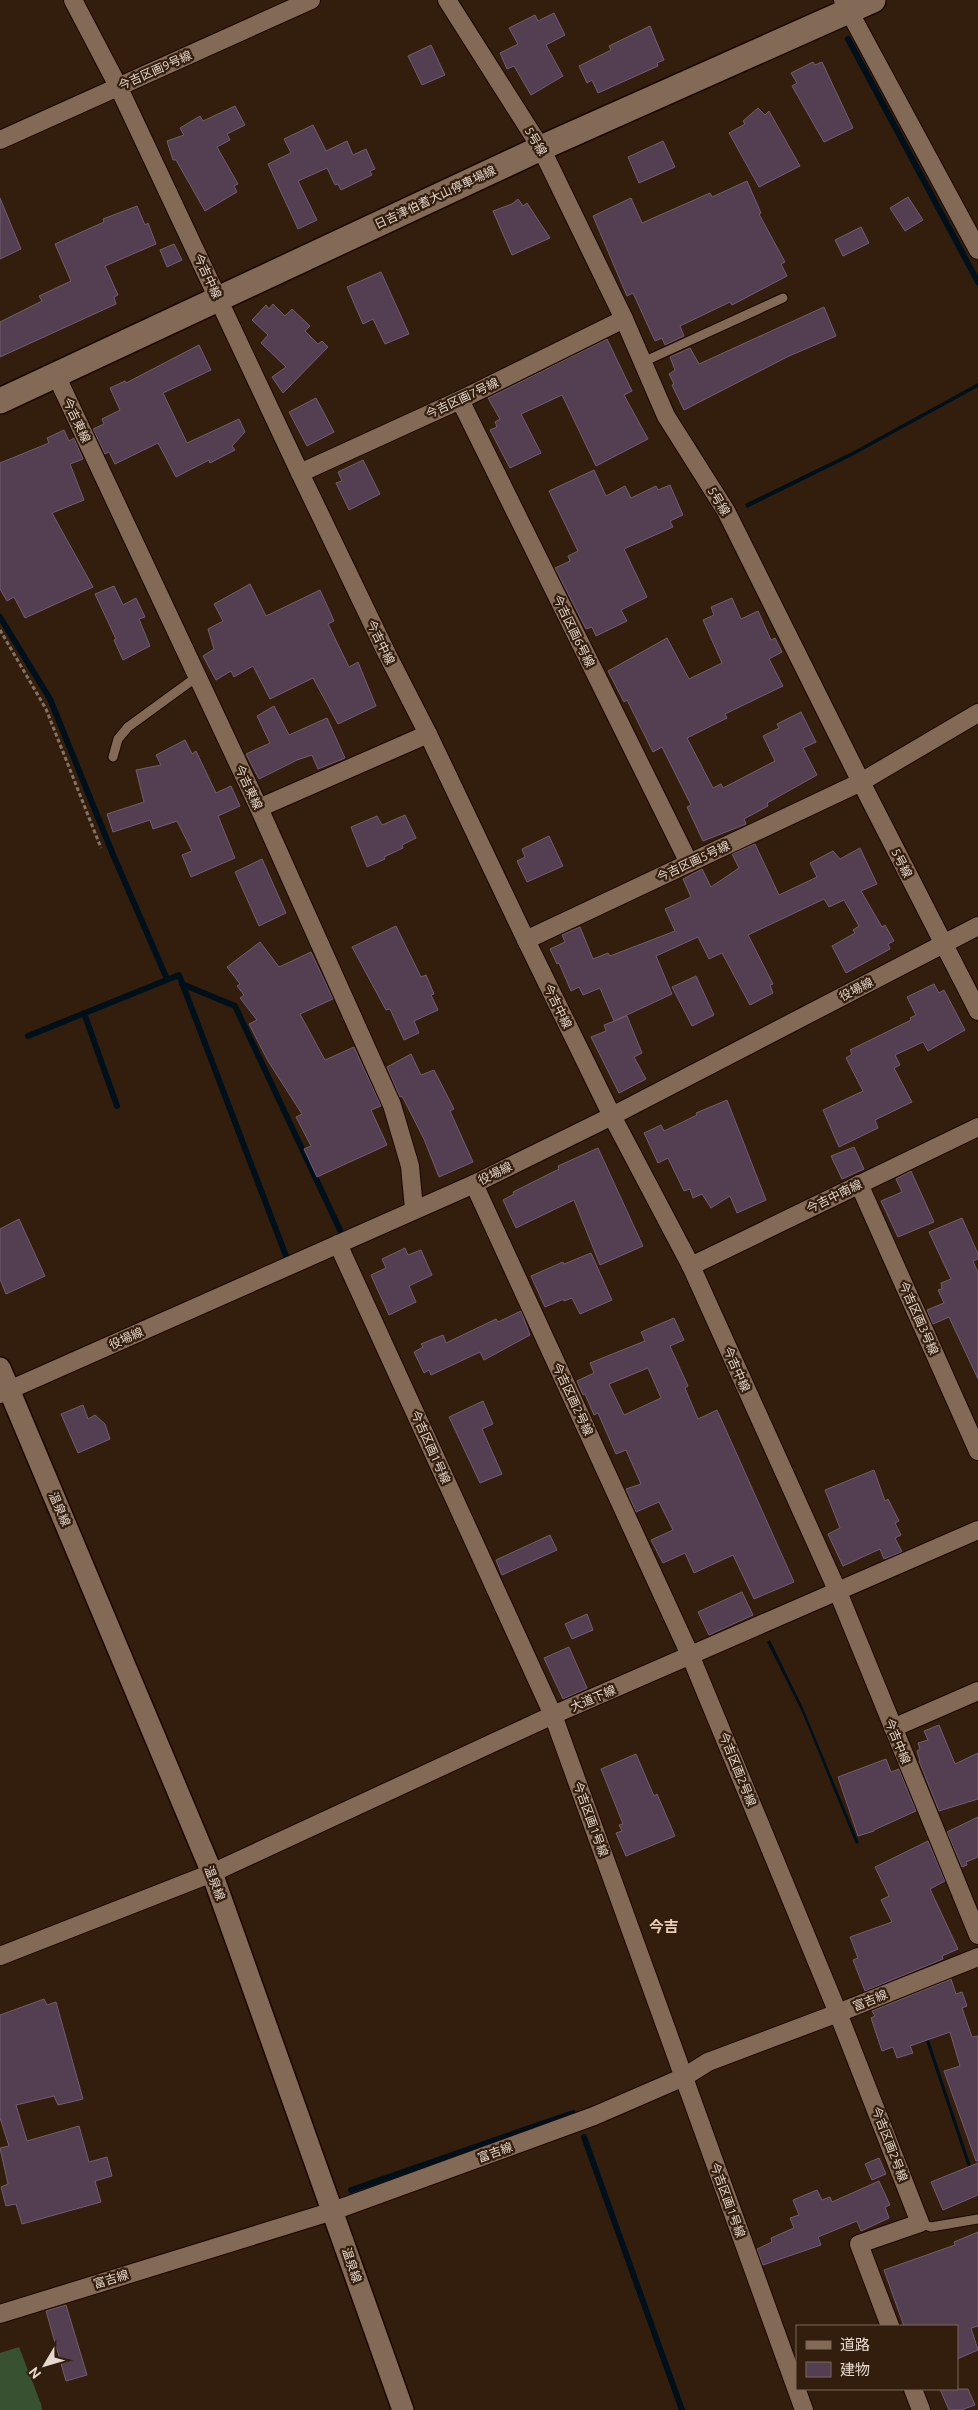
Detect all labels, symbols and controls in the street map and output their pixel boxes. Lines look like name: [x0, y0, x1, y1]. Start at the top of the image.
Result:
street label: 今吉区画9号線: [116, 48, 194, 92]
street label: 5号線: [523, 124, 549, 158]
street label: 日吉津伯耆大山停車場線: [372, 163, 498, 231]
street label: 今吉中線: [192, 251, 224, 301]
street label: 今吉区画7号線: [424, 375, 500, 421]
street label: 今吉東線: [61, 395, 93, 445]
street label: 5号線: [706, 484, 732, 518]
street label: 今吉区画6号線: [551, 593, 597, 669]
street label: 今吉中線: [365, 618, 397, 666]
street label: 今吉東線: [233, 762, 265, 812]
street label: 今吉区画5号線: [655, 838, 731, 884]
street label: 5号線: [889, 846, 915, 880]
street label: 役場線: [837, 975, 875, 1003]
street label: 今吉中線: [542, 982, 574, 1030]
street label: 役場線: [476, 1159, 514, 1187]
street label: 今吉中南線: [804, 1177, 864, 1215]
street label: 今吉区画3号線: [897, 1279, 941, 1357]
street label: 役場線: [107, 1325, 145, 1351]
street label: 今吉中線: [721, 1344, 753, 1394]
street label: 今吉区画2号線: [550, 1361, 596, 1437]
street label: 今吉区画1号線: [409, 1408, 453, 1486]
street label: 温泉線: [47, 1490, 73, 1528]
street label: 大道下線: [568, 1683, 618, 1713]
street label: 今吉中線: [883, 1716, 913, 1766]
street label: 今吉区画2号線: [717, 1730, 759, 1808]
street label: 今吉区画1号線: [571, 1780, 611, 1858]
street label: 温泉線: [202, 1864, 228, 1902]
district label: 今吉: [649, 1918, 679, 1935]
street label: 富吉線: [851, 1987, 889, 2013]
street label: 今吉区画2号線: [870, 2105, 910, 2183]
street label: 富吉線: [476, 2140, 514, 2164]
street label: 今吉区画1号線: [708, 2161, 748, 2239]
street label: 温泉線: [340, 2246, 364, 2284]
street label: 富吉線: [92, 2268, 130, 2290]
legend: [796, 2325, 958, 2390]
text: 道路: [840, 2336, 870, 2353]
north arrow: [20, 2340, 70, 2390]
text: 建物: [840, 2361, 870, 2378]
text: N: [25, 2364, 44, 2382]

